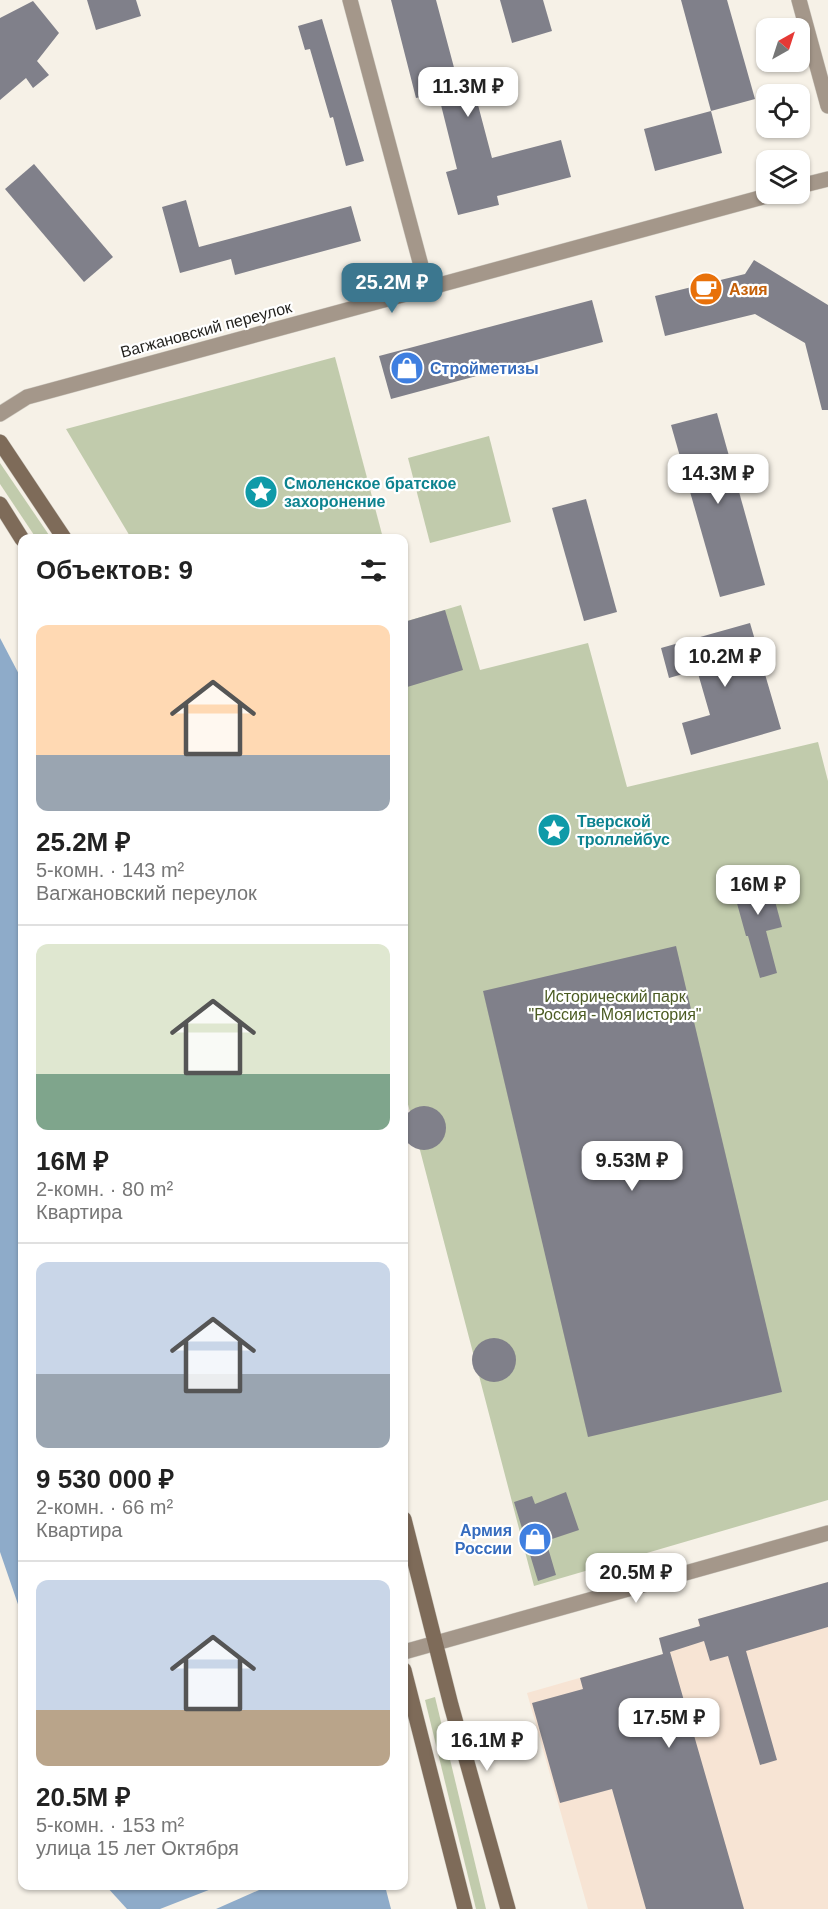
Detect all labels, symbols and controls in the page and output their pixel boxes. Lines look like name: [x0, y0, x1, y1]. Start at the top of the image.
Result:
north arrow: [756, 18, 810, 72]
map controls: [756, 18, 810, 204]
pin: 11.3M ₽: [413, 67, 523, 118]
text: 11.3M ₽: [432, 75, 504, 97]
button: locate: [756, 84, 810, 138]
button: layers: [756, 150, 810, 204]
pin: 25.2M ₽: [337, 263, 447, 314]
text: 25.2M ₽: [356, 271, 428, 293]
cafe icon: Азия: [688, 271, 724, 307]
place label: Азия: [729, 281, 768, 298]
street label: Вагжановский переулок: [119, 298, 295, 361]
shop icon: Стройметизы: [389, 350, 425, 386]
place label: Стройметизы: [430, 360, 539, 377]
pin: 14.3M ₽: [663, 454, 773, 505]
text: 14.3M ₽: [682, 462, 754, 484]
place icon: Смоленское братское захоронение: [243, 474, 279, 510]
place label: Смоленское братское захоронение: [284, 475, 457, 510]
icon: filters: [357, 554, 390, 587]
text: Объектов: 9: [36, 555, 193, 585]
pin: 10.2M ₽: [670, 637, 780, 688]
text: 10.2M ₽: [689, 645, 761, 667]
icon: home: [159, 664, 267, 772]
place icon: Тверской троллейбус: [536, 812, 572, 848]
place label: Тверской троллейбус: [577, 813, 670, 848]
text: 25.2M ₽: [36, 827, 131, 857]
text: 5-комн. · 143 m²: [36, 859, 184, 881]
pin: 16M ₽: [716, 865, 800, 916]
text: 16M ₽: [730, 873, 786, 895]
text: Вагжановский переулок: [36, 882, 257, 904]
icon: home: [159, 983, 267, 1091]
park label: Исторический парк "Россия - Моя история": [528, 988, 702, 1023]
pin: 9.53M ₽: [577, 1141, 687, 1192]
text: 16M ₽: [36, 1146, 109, 1176]
text: 9.53M ₽: [596, 1149, 668, 1171]
text: 2-комн. · 80 m²: [36, 1178, 173, 1200]
text: Квартира: [36, 1201, 122, 1223]
icon: home: [159, 1301, 267, 1409]
text: 9 530 000 ₽: [36, 1464, 174, 1494]
text: 2-комн. · 66 m²: [36, 1496, 173, 1518]
text: Квартира: [36, 1519, 122, 1541]
shop icon: Армия России: [517, 1521, 553, 1557]
place label: Армия России: [455, 1522, 512, 1557]
pin: 20.5M ₽: [581, 1553, 691, 1604]
text: 20.5M ₽: [600, 1561, 672, 1583]
icon: home: [159, 1619, 267, 1727]
pin: 17.5M ₽: [614, 1698, 724, 1749]
text: 17.5M ₽: [633, 1706, 705, 1728]
pin: 16.1M ₽: [432, 1721, 542, 1772]
text: 16.1M ₽: [451, 1729, 523, 1751]
text: 20.5M ₽: [36, 1782, 131, 1812]
text: 5-комн. · 153 m²: [36, 1814, 184, 1836]
text: улица 15 лет Октября: [36, 1837, 239, 1859]

